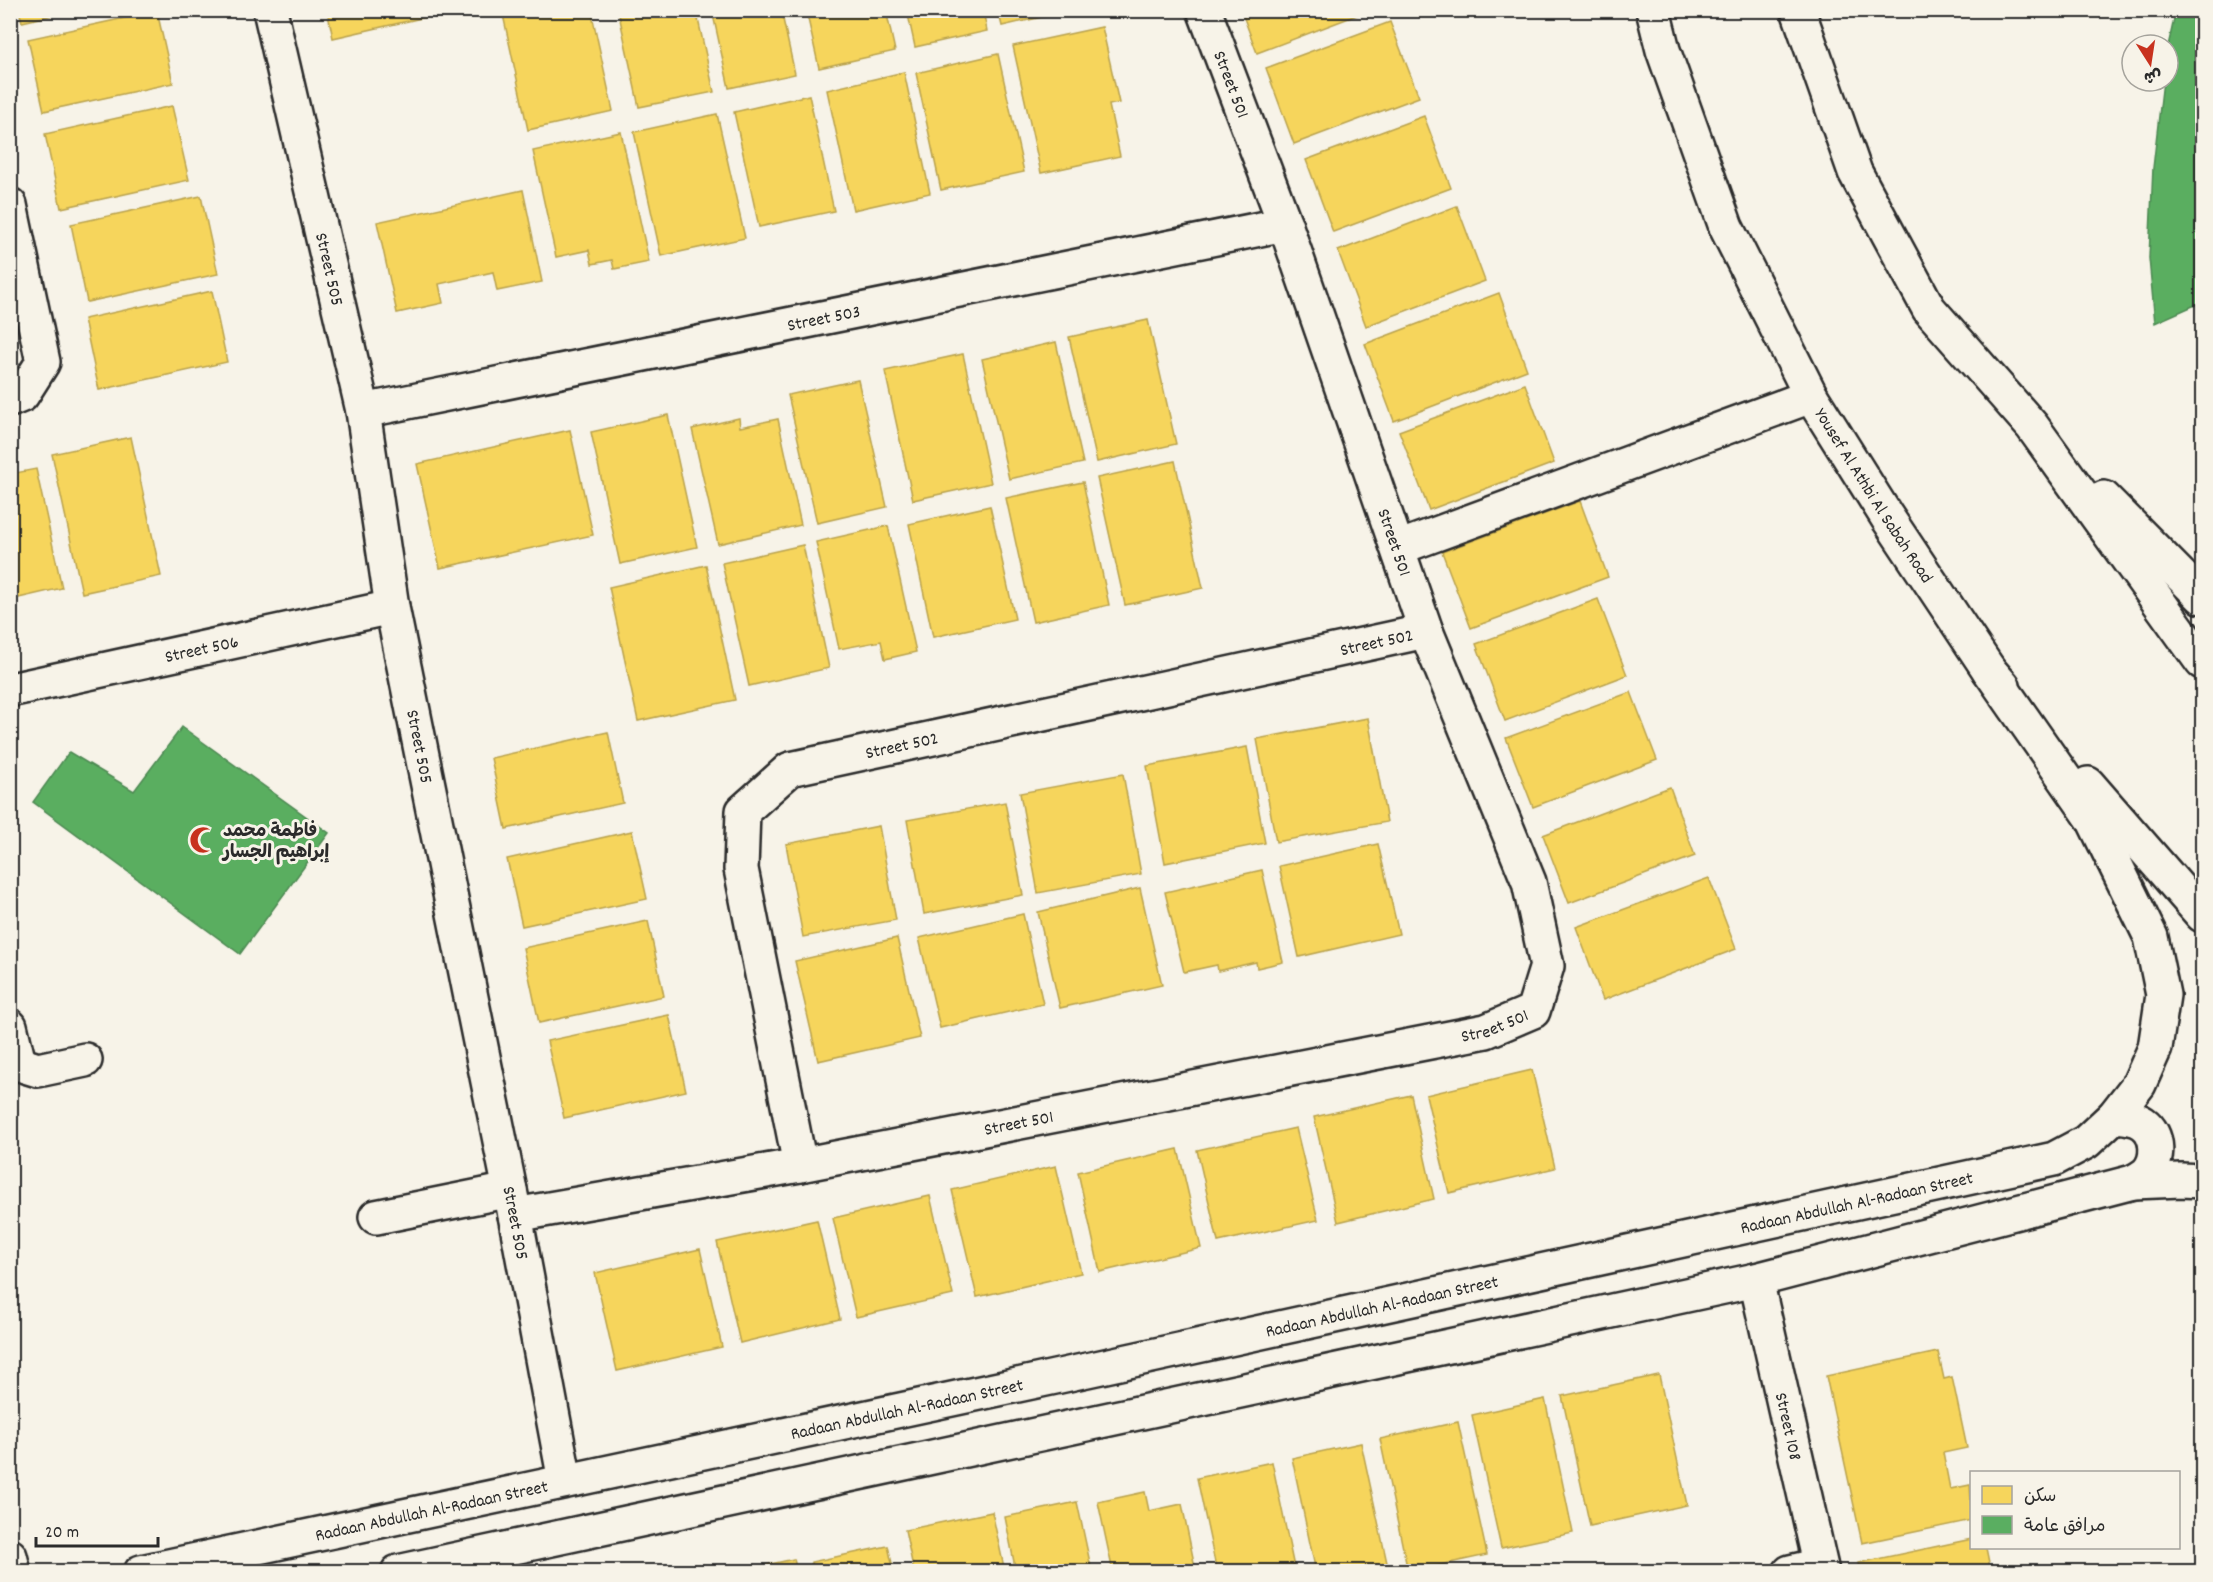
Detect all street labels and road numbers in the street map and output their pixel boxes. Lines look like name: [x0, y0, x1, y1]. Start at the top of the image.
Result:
street label: Street 501: [1205, 48, 1254, 122]
street label: Street 505: [307, 231, 348, 309]
street label: Street 503: [785, 300, 863, 340]
street label: Yousef Al Athbi Al Sabah Road: [1807, 404, 1938, 589]
street label: Street 501: [1369, 506, 1416, 580]
street label: Street 502: [1338, 624, 1416, 664]
street label: Street 506: [163, 631, 241, 671]
street label: Street 505: [398, 708, 437, 786]
street label: Street 502: [863, 727, 941, 767]
street label: Street 501: [1459, 1004, 1533, 1051]
street label: Street 501: [982, 1106, 1056, 1144]
street label: Radaan Abdullah Al-Radaan Street: [1738, 1167, 1976, 1242]
street label: Street 505: [494, 1184, 533, 1262]
street label: Radaan Abdullah Al-Radaan Street: [1264, 1271, 1501, 1346]
street label: Radaan Abdullah Al-Radaan Street: [789, 1374, 1026, 1448]
street label: Street 108: [1767, 1390, 1806, 1463]
street label: Radaan Abdullah Al-Radaan Street: [313, 1475, 551, 1549]

